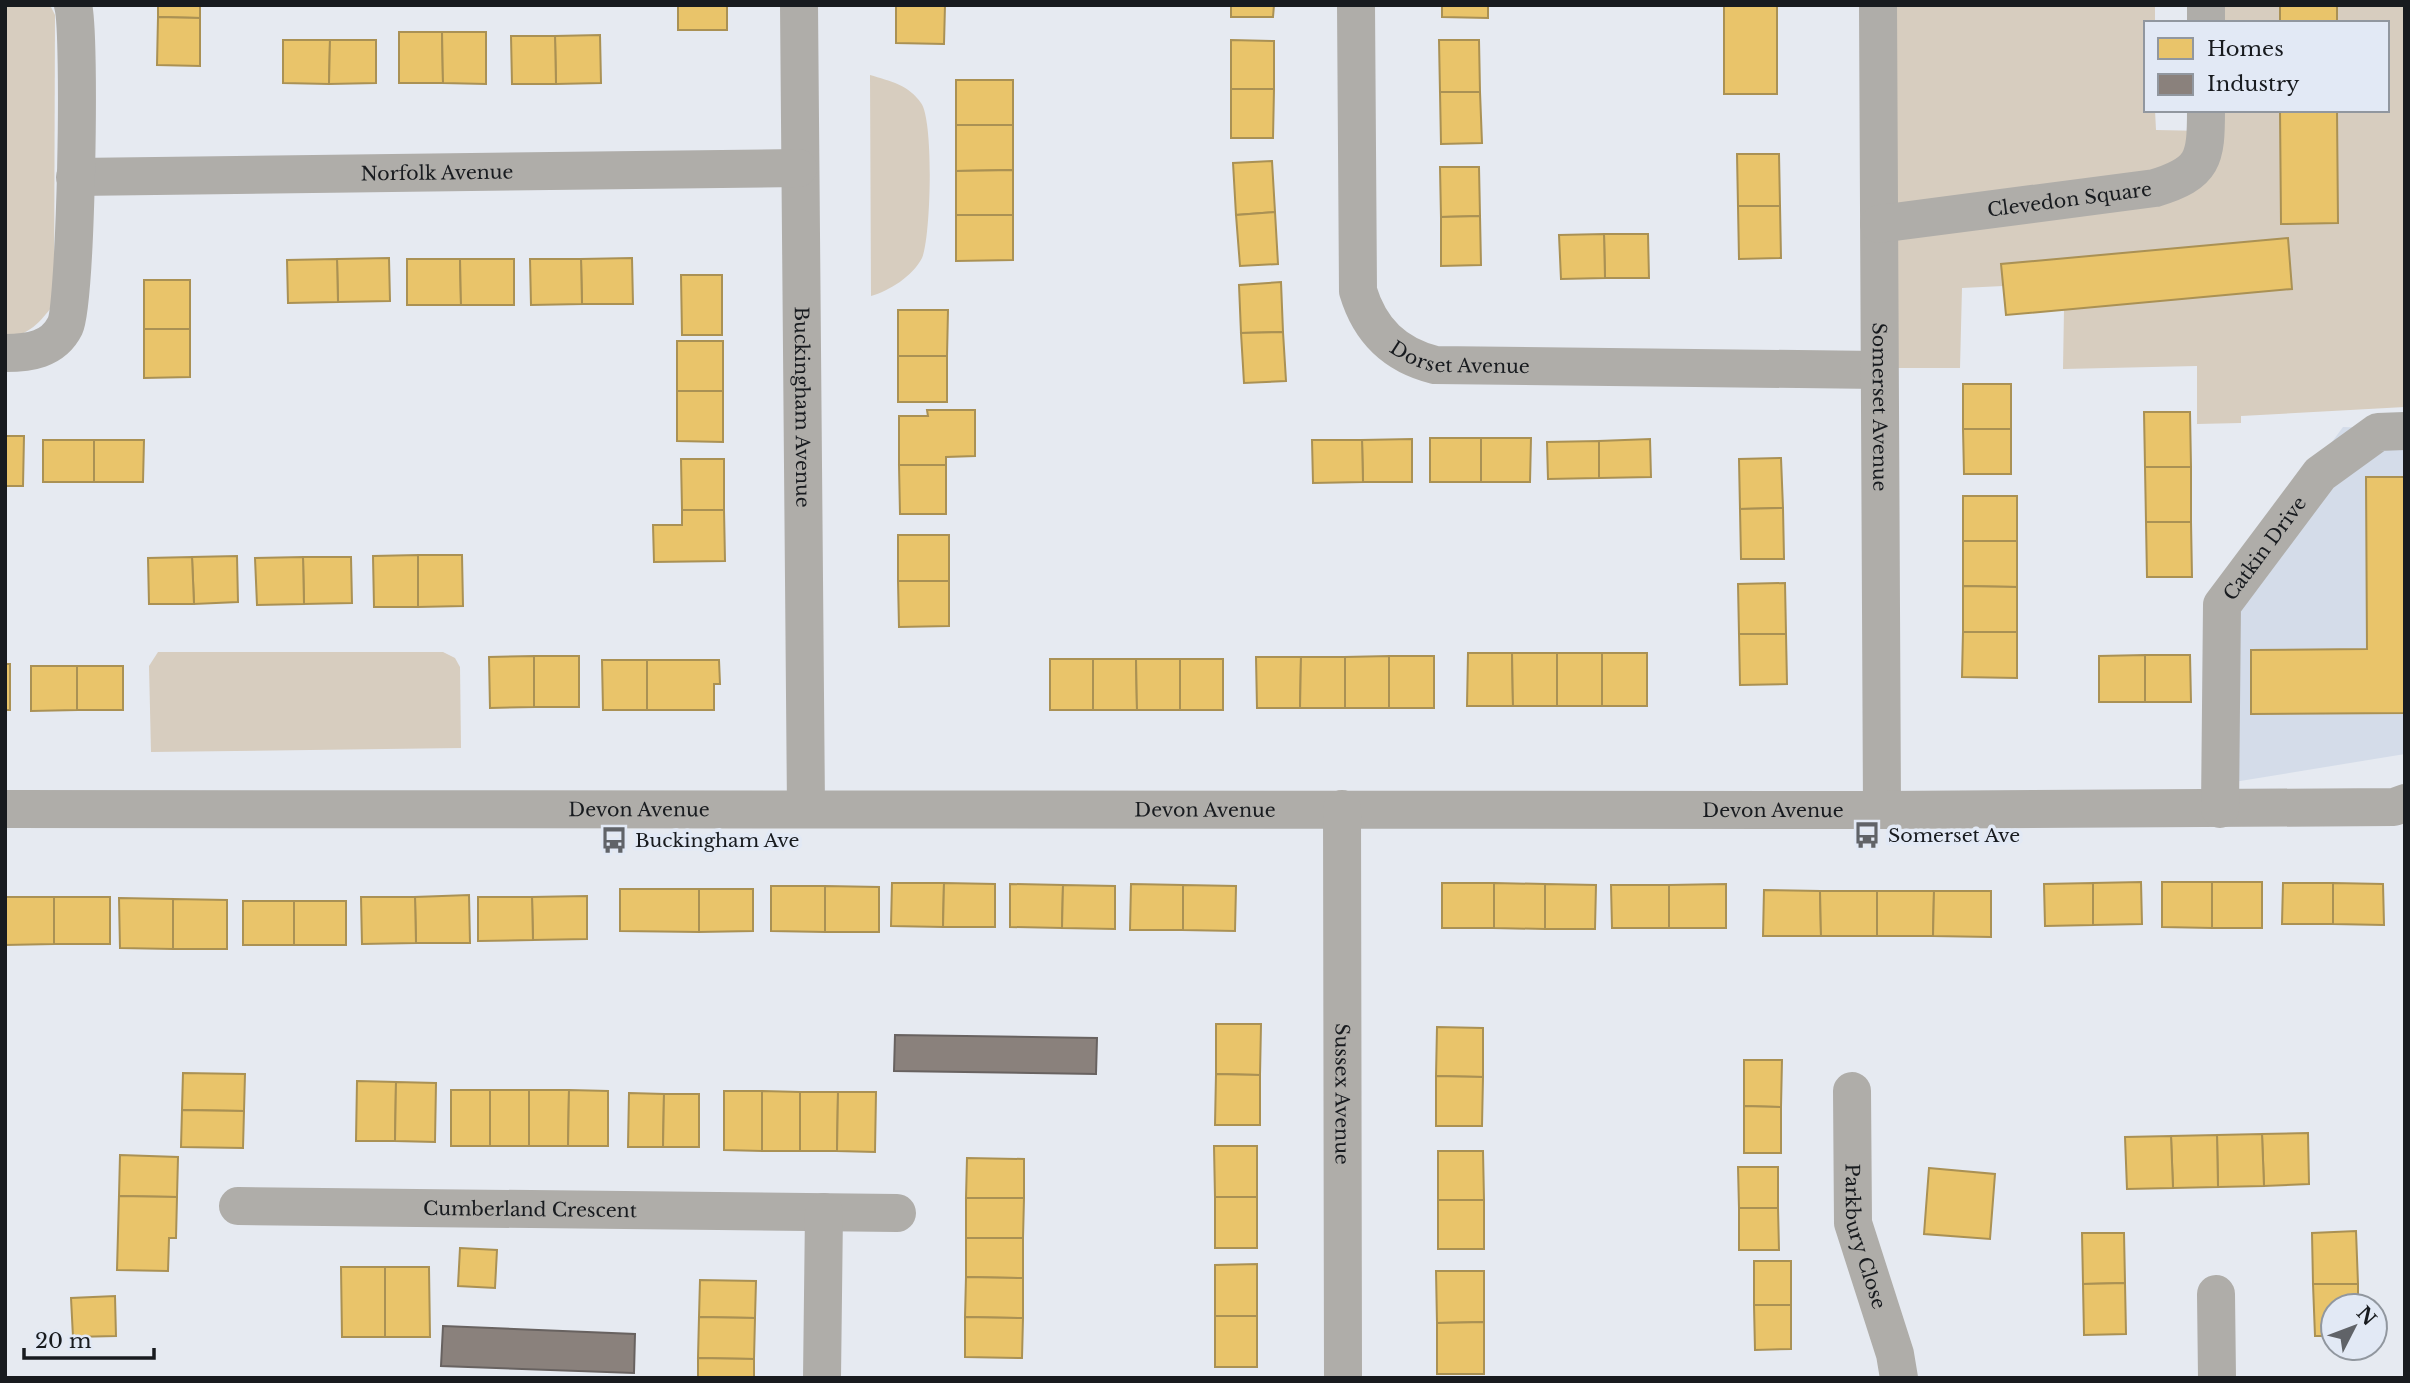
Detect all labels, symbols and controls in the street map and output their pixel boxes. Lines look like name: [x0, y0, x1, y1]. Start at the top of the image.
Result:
legend: [2144, 21, 2389, 112]
text: Homes: [2207, 36, 2284, 62]
text: Industry: [2207, 71, 2300, 97]
street label: Norfolk Avenue: [360, 161, 514, 185]
street label: Clevedon Square: [1986, 178, 2153, 222]
street label: Buckingham Avenue: [790, 306, 814, 508]
street label: Somerset Avenue: [1868, 323, 1891, 491]
street label: Dorset Avenue: [1386, 336, 1530, 378]
street label: Catkin Drive: [2219, 492, 2311, 605]
street label: Devon Avenue: [568, 798, 710, 821]
street label: Devon Avenue: [1134, 799, 1276, 822]
street label: Devon Avenue: [1702, 799, 1844, 822]
bus stop icon: Somerset Ave: [1852, 820, 1882, 850]
place label: Somerset Ave: [1888, 824, 2020, 847]
bus stop icon: Buckingham Ave: [599, 825, 629, 855]
place label: Buckingham Ave: [635, 829, 799, 852]
street label: Sussex Avenue: [1330, 1023, 1354, 1165]
street label: Parkbury Close: [1841, 1163, 1891, 1312]
street label: Cumberland Crescent: [423, 1197, 638, 1222]
north arrow: [2319, 1292, 2389, 1362]
text: N: [2352, 1302, 2381, 1330]
scale bar: [24, 1316, 154, 1360]
text: 20 m: [35, 1328, 92, 1354]

